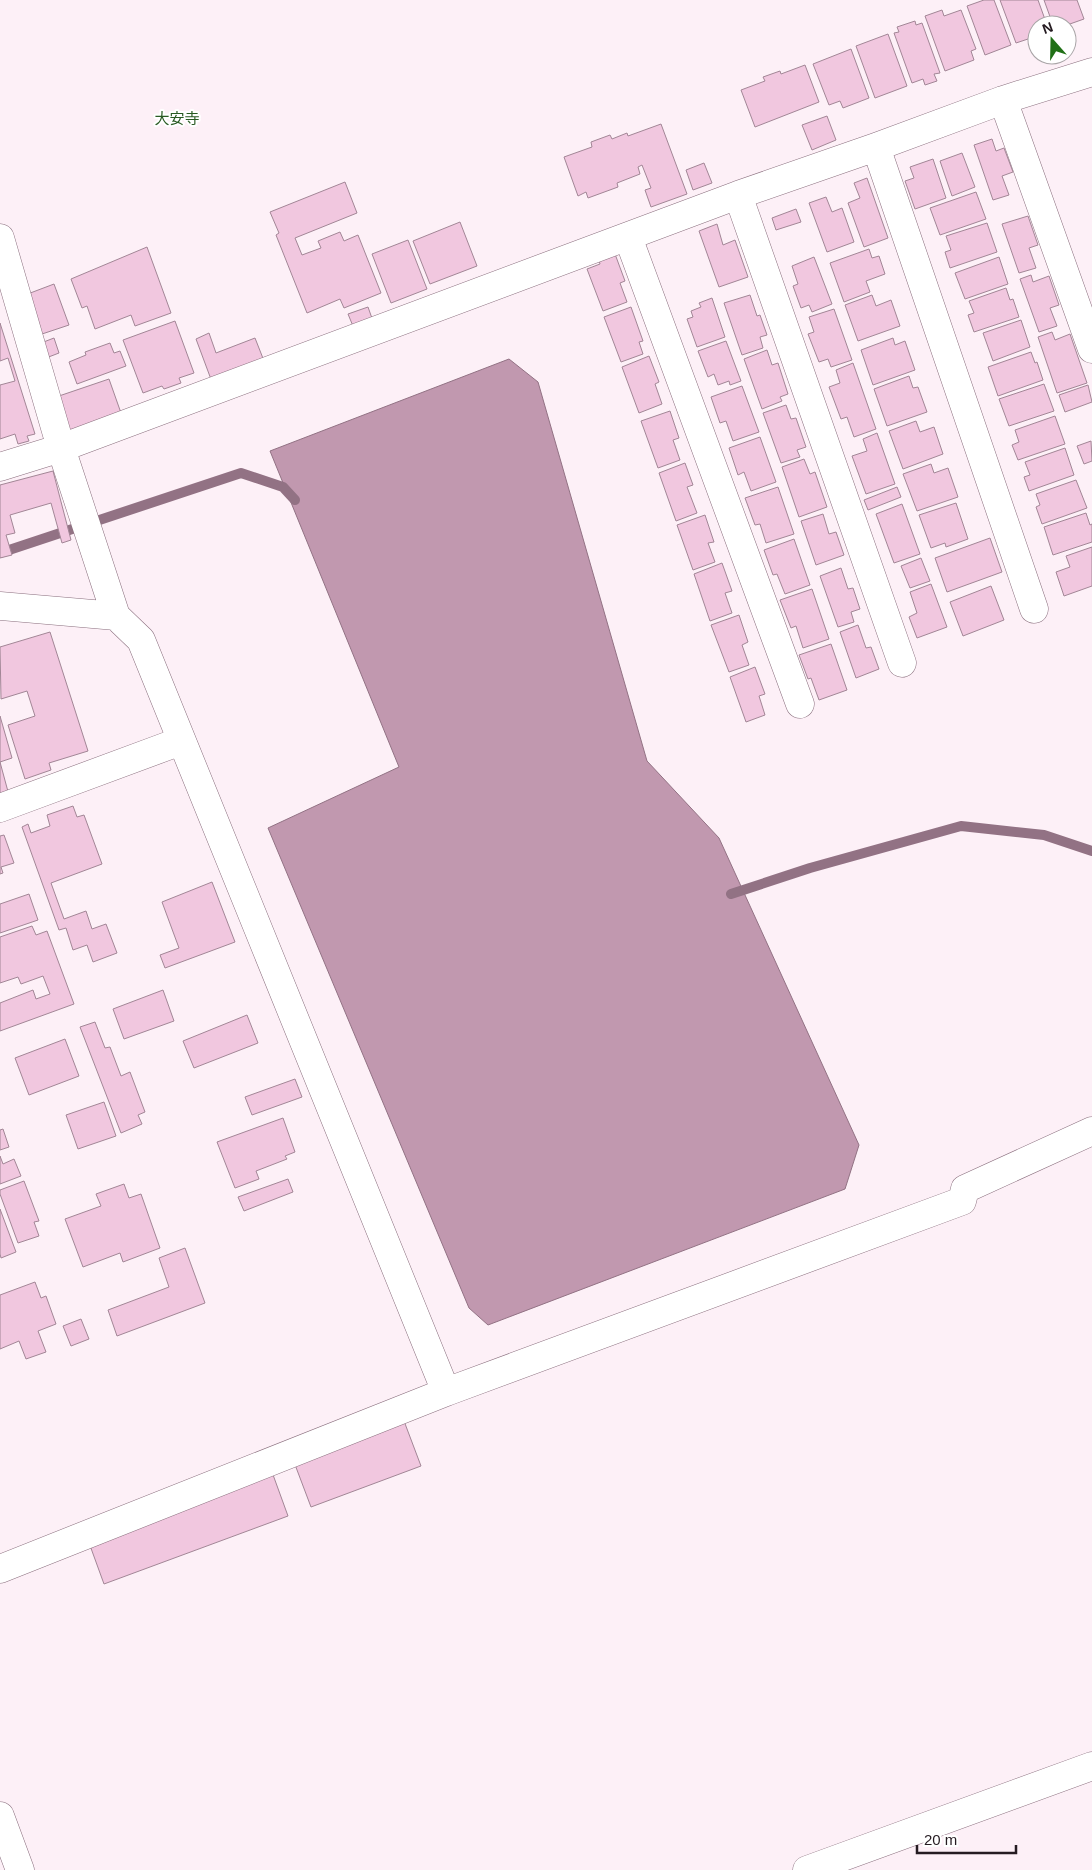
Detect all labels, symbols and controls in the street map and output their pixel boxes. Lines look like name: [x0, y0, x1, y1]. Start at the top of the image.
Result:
north arrow: [1027, 15, 1077, 65]
text: N: [1040, 19, 1055, 37]
district label: 大安寺: [154, 110, 200, 127]
scale bar: [917, 1822, 1016, 1854]
text: 20 m: [924, 1831, 957, 1848]

